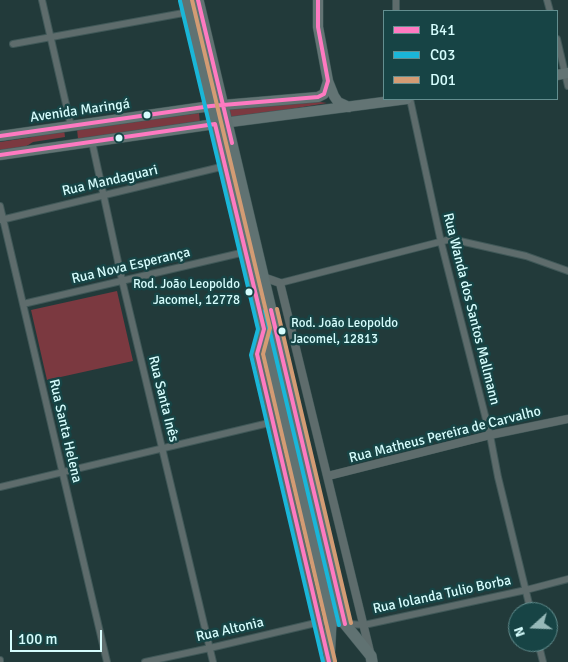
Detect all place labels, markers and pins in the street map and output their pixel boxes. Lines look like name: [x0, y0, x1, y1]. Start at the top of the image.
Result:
unlabelled marker: [142, 110, 152, 120]
unlabelled marker: [114, 133, 124, 143]
place label: Rod. João Leopoldo Jacomel, 12778: [133, 277, 240, 308]
marker: Rod. João Leopoldo Jacomel, 12778: [244, 287, 254, 297]
place label: Rod. João Leopoldo Jacomel, 12813: [291, 316, 398, 347]
marker: Rod. João Leopoldo Jacomel, 12813: [277, 326, 287, 336]

